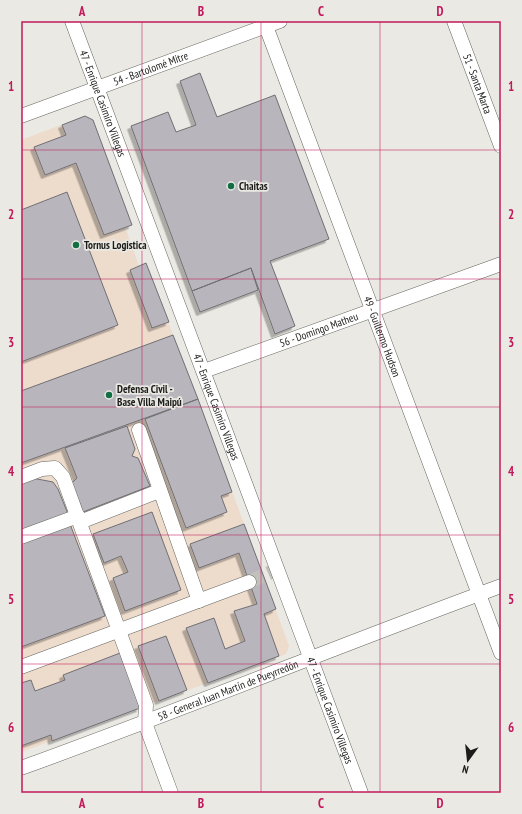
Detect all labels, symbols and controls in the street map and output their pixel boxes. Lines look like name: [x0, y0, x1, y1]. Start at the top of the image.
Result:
text: A: [78, 3, 86, 20]
text: B: [198, 3, 204, 20]
text: C: [318, 3, 324, 20]
text: D: [437, 3, 444, 20]
street label: 47 - Enrique Casimiro Villegas: [77, 48, 129, 159]
street label: 54 - Bartolomé Mitre: [111, 48, 190, 89]
street label: 51 - Santa Marta: [460, 52, 495, 116]
text: 1: [8, 78, 14, 95]
text: 1: [508, 78, 514, 95]
place label: Chaitas: [239, 179, 268, 193]
marker: Chaitas: [226, 181, 236, 191]
text: 2: [8, 206, 14, 223]
text: 2: [508, 206, 514, 223]
place label: Tornus Logistica: [84, 238, 147, 252]
marker: Tornus Logistica: [71, 240, 81, 250]
street label: 49 - Guillermo Hudson: [361, 294, 404, 379]
street label: 56 - Domingo Matheu: [278, 309, 360, 350]
text: 3: [8, 334, 14, 351]
text: 3: [508, 334, 514, 351]
street label: 47 - Enrique Casimiro Villegas: [190, 352, 243, 462]
place label: Defensa Civil - Base Villa Maipú: [117, 382, 182, 409]
marker: Defensa Civil - Base Villa Maipú: [104, 390, 114, 400]
text: 4: [8, 463, 15, 480]
text: 4: [508, 463, 515, 480]
text: 5: [8, 591, 14, 608]
text: 5: [508, 591, 514, 608]
street label: 47 - Enrique Casimiro Villegas: [304, 655, 356, 766]
street label: 58 - General Juan Martín de Pueyrredón: [156, 657, 300, 724]
text: 6: [8, 719, 14, 736]
text: 6: [508, 719, 514, 736]
north arrow: [448, 740, 488, 780]
text: N: [461, 762, 470, 777]
text: A: [78, 795, 86, 812]
text: B: [198, 795, 204, 812]
text: C: [318, 795, 324, 812]
text: D: [437, 795, 444, 812]

